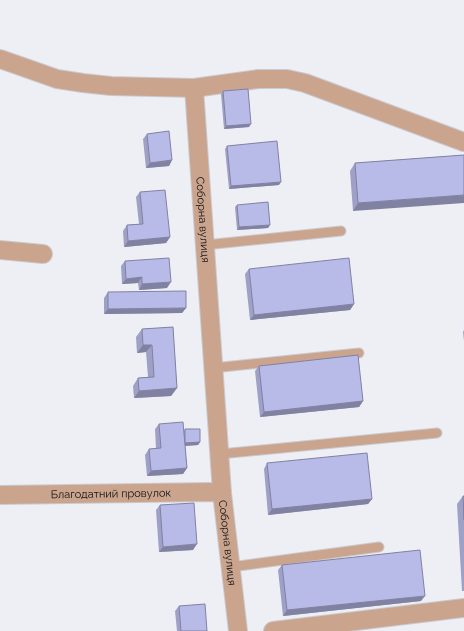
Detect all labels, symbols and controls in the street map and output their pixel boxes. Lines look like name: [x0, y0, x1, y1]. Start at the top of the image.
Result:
street label: Соборна вулиця: [193, 176, 212, 263]
street label: Благодатний провулок: [51, 487, 172, 501]
street label: Соборна вулиця: [216, 499, 239, 586]

